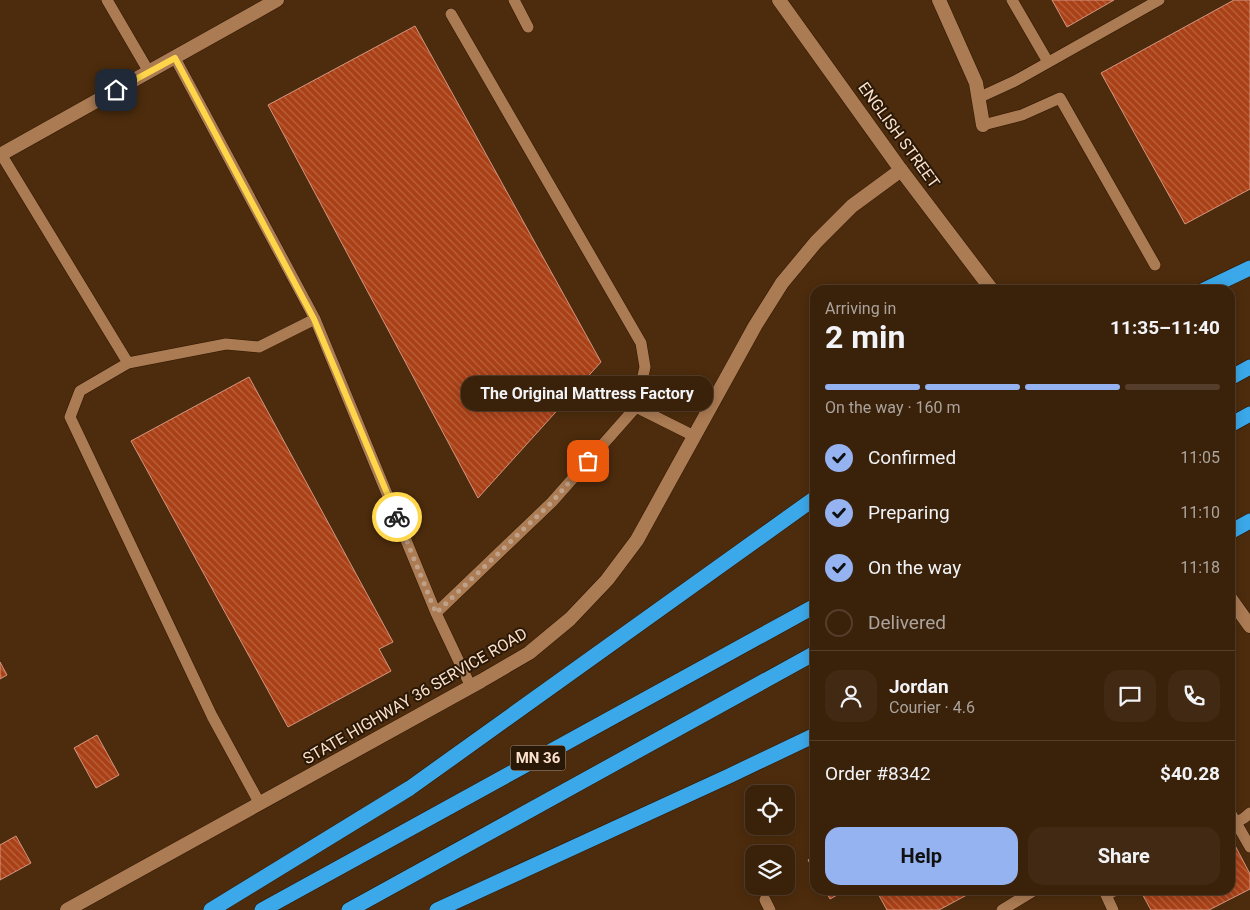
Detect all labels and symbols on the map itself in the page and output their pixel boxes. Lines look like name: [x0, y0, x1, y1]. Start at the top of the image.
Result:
pin: [95, 69, 137, 111]
street label: ENGLISH STREET: [854, 78, 944, 192]
callout: The Original Mattress Factory: [462, 376, 714, 411]
pin: [567, 440, 609, 482]
courier: [372, 492, 422, 542]
street label: STATE HIGHWAY 36 SERVICE ROAD: [300, 624, 530, 768]
road number: MN 36: [510, 746, 566, 770]

